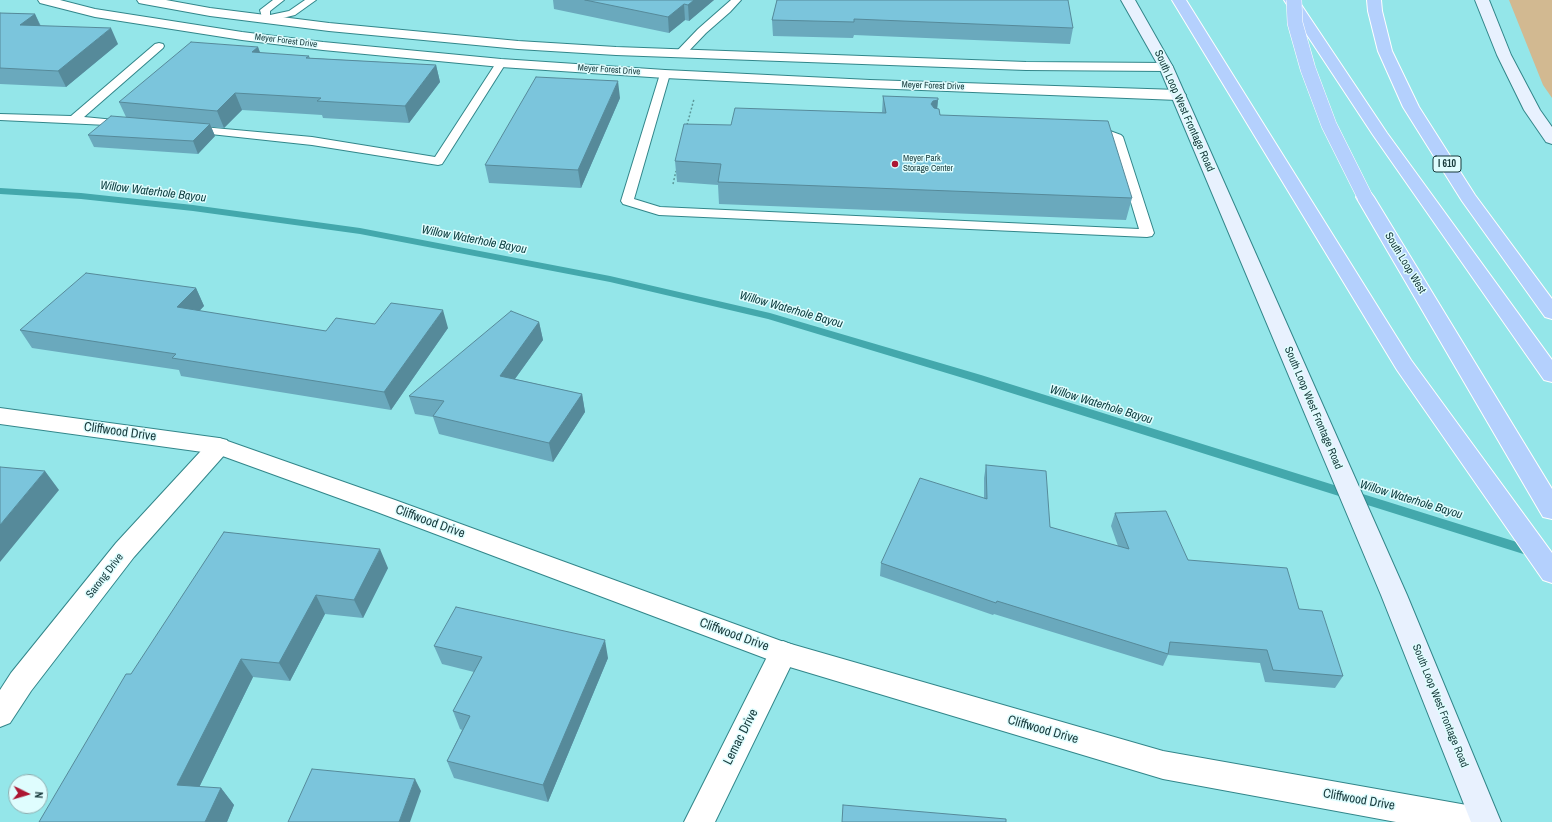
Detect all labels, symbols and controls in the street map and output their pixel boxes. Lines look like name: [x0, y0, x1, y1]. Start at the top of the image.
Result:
street label: Meyer Forest Drive: [254, 32, 318, 50]
street label: South Loop West Frontage Road: [1151, 48, 1217, 174]
street label: Meyer Forest Drive: [577, 62, 641, 78]
street label: Meyer Forest Drive: [901, 80, 965, 92]
place label: Meyer Park Storage Center: [903, 154, 953, 175]
road number: I 610: [1433, 156, 1461, 172]
marker: Meyer Park Storage Center: [890, 159, 900, 169]
water label: Willow Waterhole Bayou: [99, 178, 207, 206]
water label: Willow Waterhole Bayou: [420, 223, 528, 257]
street label: South Loop West: [1382, 230, 1428, 296]
water label: Willow Waterhole Bayou: [738, 288, 844, 332]
street label: South Loop West Frontage Road: [1281, 345, 1345, 471]
water label: Willow Waterhole Bayou: [1048, 383, 1154, 427]
street label: Cliffwood Drive: [83, 419, 157, 445]
water label: Willow Waterhole Bayou: [1358, 478, 1464, 522]
street label: Cliffwood Drive: [393, 502, 467, 542]
street label: Sarong Drive: [83, 551, 127, 601]
street label: Cliffwood Drive: [697, 615, 771, 655]
street label: South Loop West Frontage Road: [1409, 642, 1471, 770]
street label: Lemac Drive: [720, 707, 762, 767]
street label: Cliffwood Drive: [1006, 712, 1080, 748]
north arrow: [8, 774, 48, 814]
street label: Cliffwood Drive: [1322, 786, 1396, 814]
text: N: [32, 791, 46, 799]

